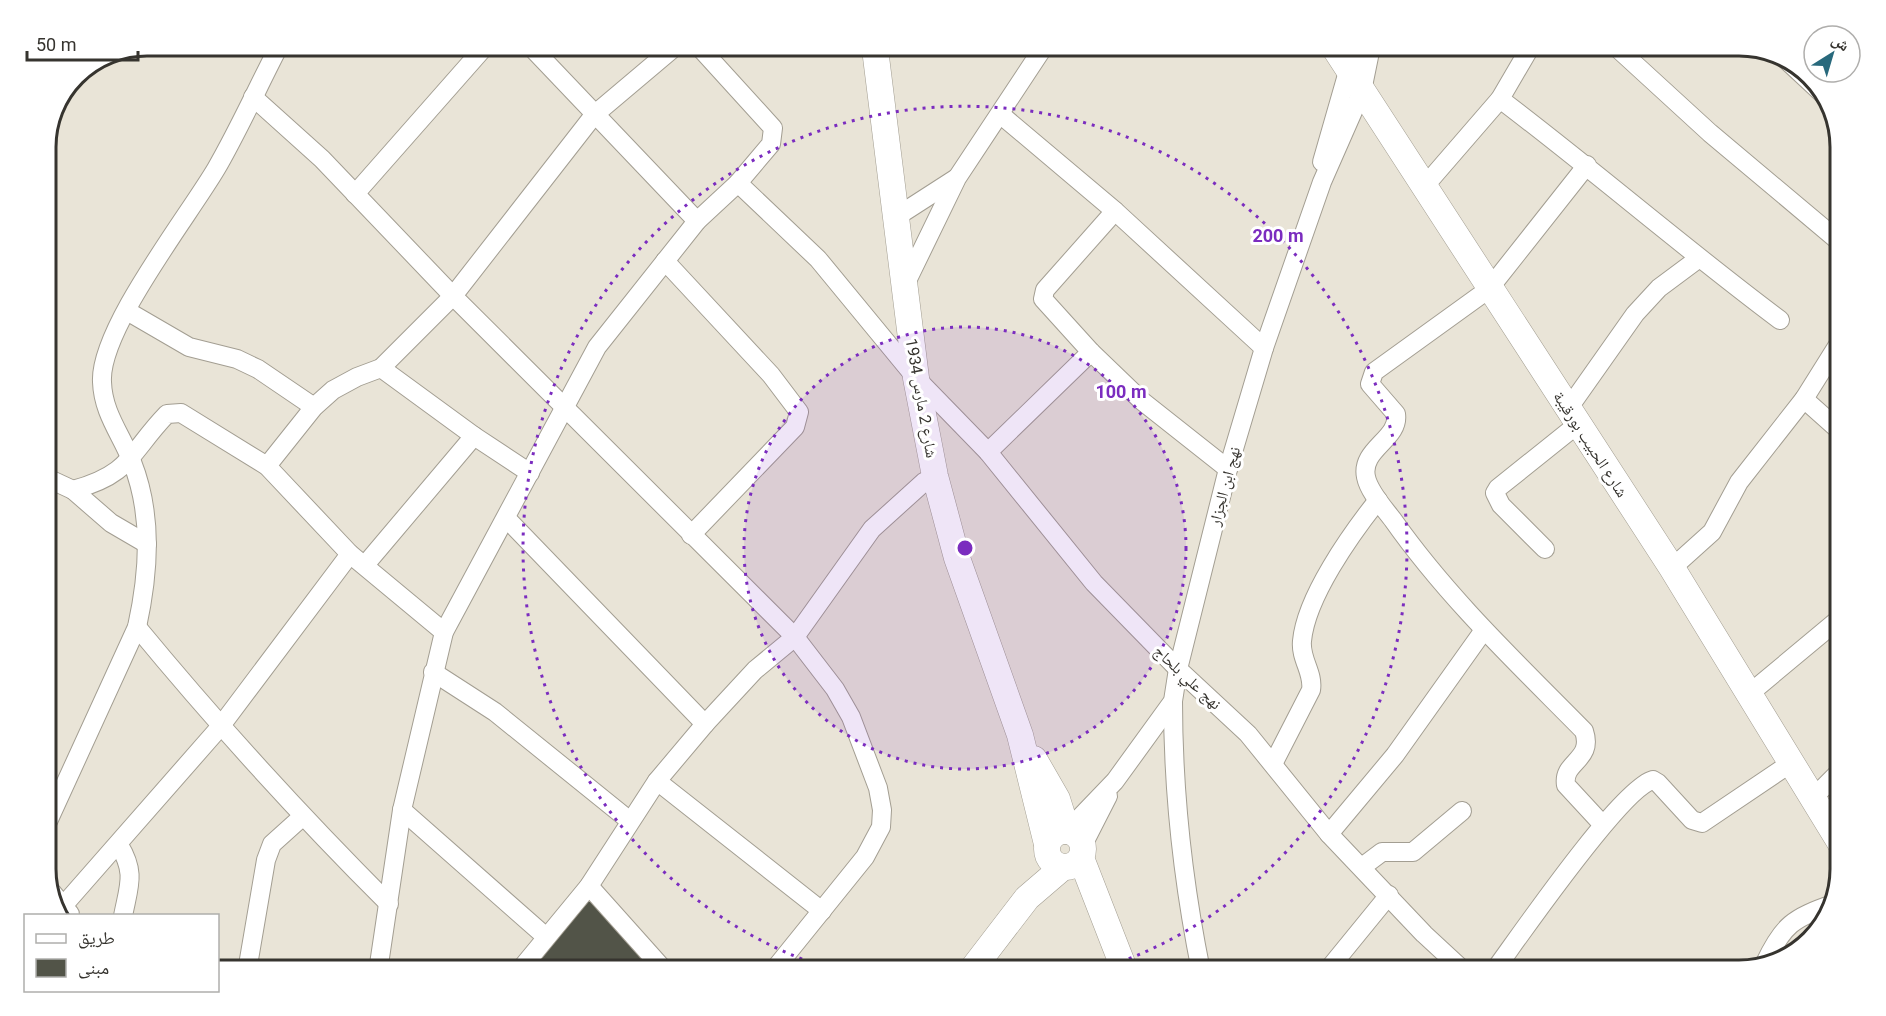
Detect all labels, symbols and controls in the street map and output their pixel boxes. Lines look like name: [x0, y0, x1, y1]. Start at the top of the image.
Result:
scale bar: [27, 24, 138, 62]
north arrow: [1802, 24, 1862, 84]
text: ش: [1828, 30, 1853, 55]
text: 50 m: [36, 34, 76, 55]
text: 200 m: [1252, 225, 1304, 246]
street label: شارع 2 مارس 1934: [901, 337, 941, 460]
text: 100 m: [1095, 381, 1147, 402]
street label: شارع الحبيب بورقيبة: [1549, 388, 1632, 501]
street label: نهج ابن الجزار: [1205, 445, 1245, 529]
centre of rings: [955, 538, 975, 558]
street label: نهج علي بلحاج: [1148, 641, 1225, 716]
legend: [24, 914, 219, 992]
text: طريق: [78, 927, 115, 949]
text: مبنى: [78, 957, 109, 979]

